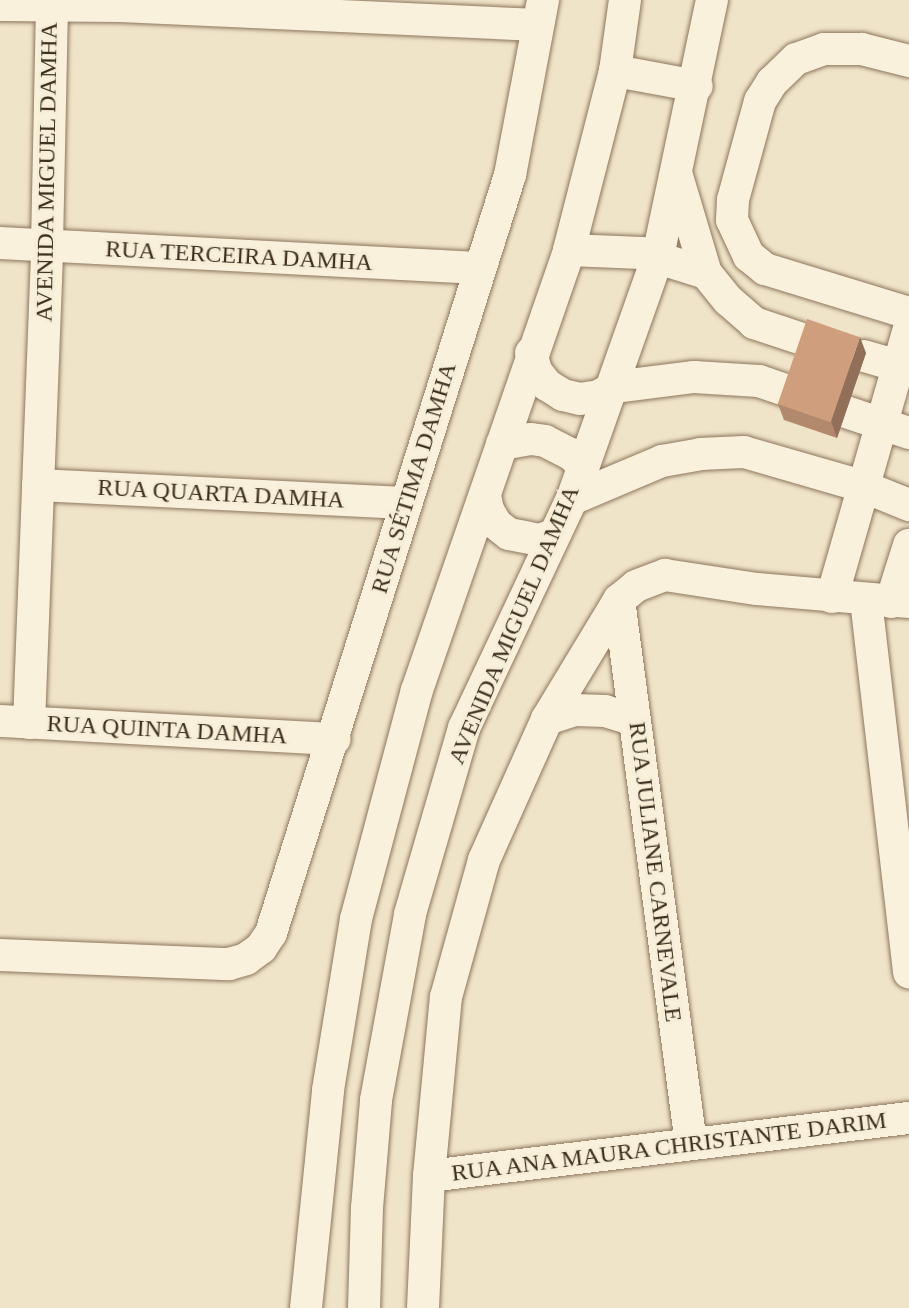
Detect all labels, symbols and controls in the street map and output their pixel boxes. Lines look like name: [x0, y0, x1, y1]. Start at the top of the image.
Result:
street label: AVENIDA MIGUEL DAMHA: [30, 21, 64, 323]
street label: RUA TERCEIRA DAMHA: [103, 235, 375, 277]
street label: RUA SÉTIMA DAMHA: [365, 358, 463, 598]
street label: RUA QUARTA DAMHA: [95, 473, 347, 515]
street label: AVENIDA MIGUEL DAMHA: [442, 480, 586, 770]
street label: RUA QUINTA DAMHA: [45, 709, 289, 751]
street label: RUA JULIANE CARNEVALE: [622, 720, 688, 1024]
street label: RUA ANA MAURA CHRISTANTE DARIM: [447, 1106, 891, 1188]

